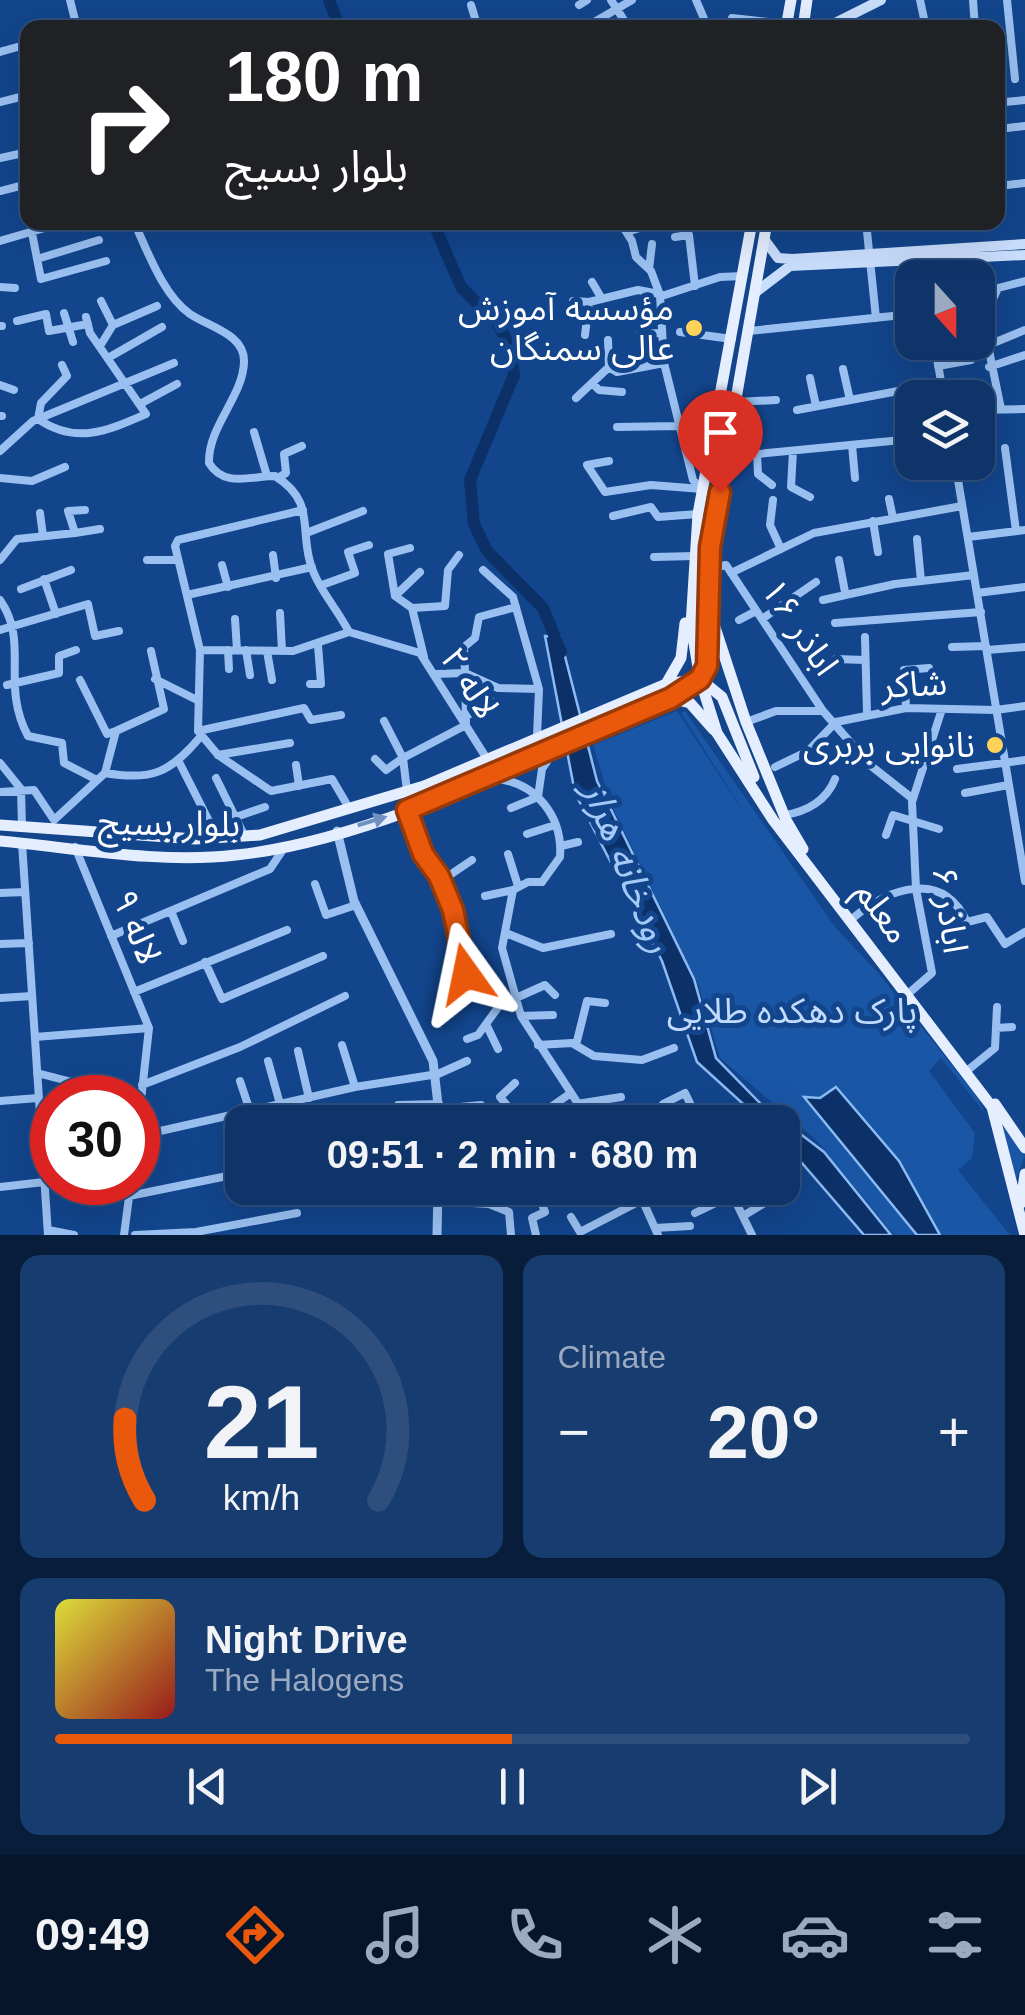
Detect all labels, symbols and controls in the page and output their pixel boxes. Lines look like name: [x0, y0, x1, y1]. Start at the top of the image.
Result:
text: 180 m: [225, 38, 423, 116]
icon: right: [60, 60, 190, 190]
text: بلوار بسیج: [225, 141, 408, 192]
north arrow: [895, 260, 995, 360]
map controls: [895, 260, 995, 480]
place label: مؤسسه آموزش عالی سمنگان: [458, 288, 674, 368]
marker: مؤسسه آموزش عالی سمنگان: [683, 317, 705, 339]
button: layers: [895, 380, 995, 480]
pin: [678, 390, 763, 493]
icon: arrive: [693, 405, 748, 460]
street label: اباذر ۱۶: [753, 571, 847, 683]
street label: لاله ۲: [433, 640, 508, 725]
street label: شاکر: [879, 662, 948, 706]
place label: نانوایی بربری: [803, 725, 975, 765]
marker: نانوایی بربری: [984, 734, 1006, 756]
water label: رودخانه هراز: [573, 773, 681, 959]
street label: بلوار بسیج: [97, 802, 240, 850]
one-way arrow: [357, 812, 387, 827]
street label: اباذر ۶: [923, 864, 976, 956]
street label: معلم: [842, 873, 919, 955]
street label: لاله ۹: [105, 884, 170, 969]
position arrow: [414, 922, 518, 1026]
park label: پارک دهکده طلایی: [667, 991, 917, 1033]
speed limit sign: 30: [30, 1075, 160, 1205]
text: 09:51 · 2 min · 680 m: [327, 1134, 698, 1176]
text: Climate: [558, 1339, 666, 1375]
text: 21: [203, 1364, 319, 1480]
text: 20°: [707, 1390, 820, 1474]
text: −: [558, 1401, 590, 1463]
text: +: [938, 1401, 970, 1463]
text: km/h: [223, 1478, 300, 1518]
text: Night Drive: [205, 1619, 408, 1661]
text: The Halogens: [205, 1662, 404, 1698]
icon: previous: [180, 1759, 235, 1814]
icon: pause: [485, 1759, 540, 1814]
icon: next: [790, 1759, 845, 1814]
icon: directions: [220, 1900, 290, 1970]
icon: music: [360, 1900, 430, 1970]
icon: phone: [500, 1900, 570, 1970]
icon: climate: [640, 1900, 710, 1970]
icon: car: [780, 1900, 850, 1970]
icon: filters: [920, 1900, 990, 1970]
text: 09:49: [35, 1909, 150, 1960]

